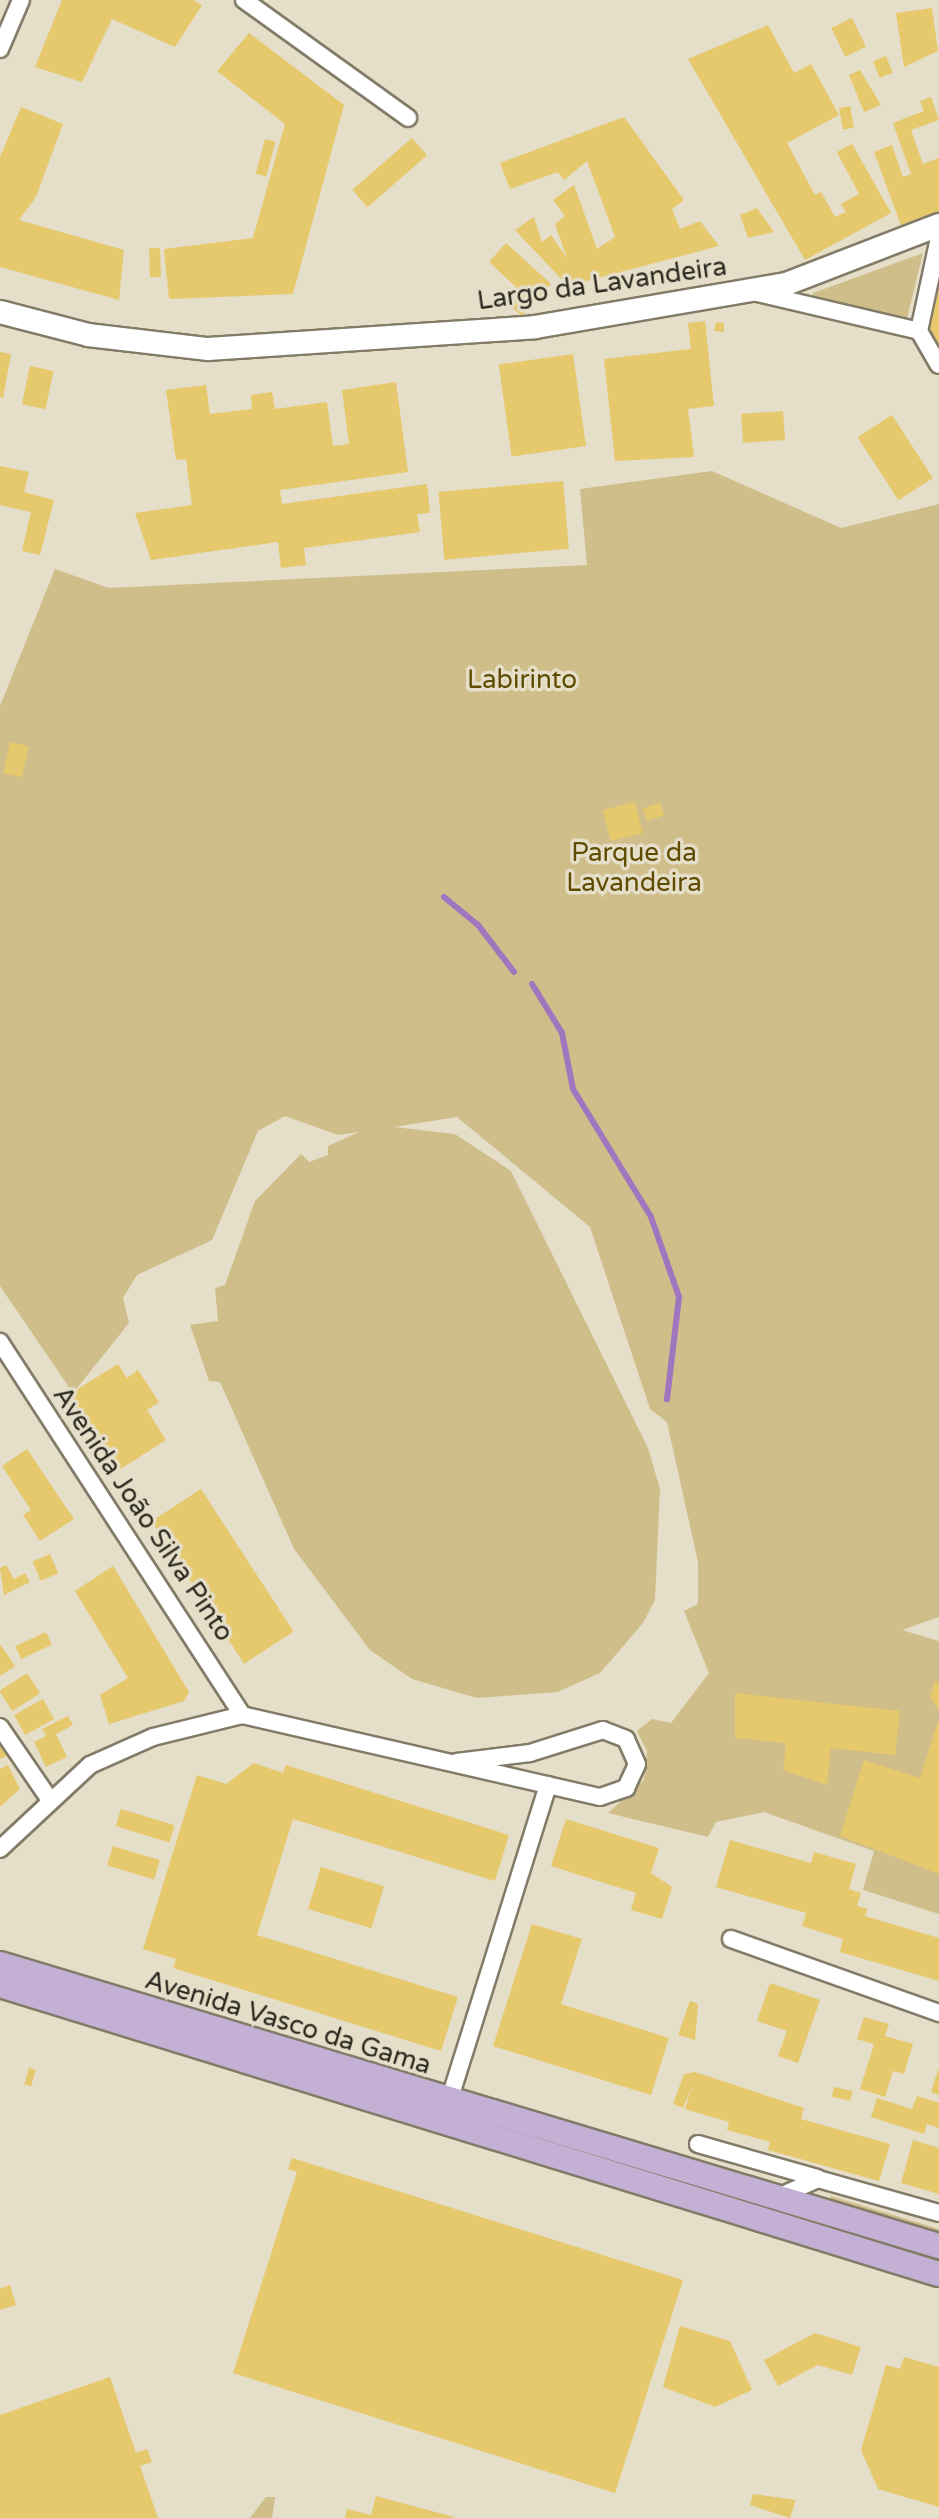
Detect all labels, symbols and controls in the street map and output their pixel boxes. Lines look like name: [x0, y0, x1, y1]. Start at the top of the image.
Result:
street label: Largo da Lavandeira: [475, 251, 729, 317]
park label: Labirinto: [467, 664, 577, 696]
park label: Parque da Lavandeira: [566, 837, 702, 898]
street label: Avenida João Silva Pinto: [46, 1381, 240, 1647]
street label: Avenida Vasco da Gama: [141, 1965, 435, 2081]

